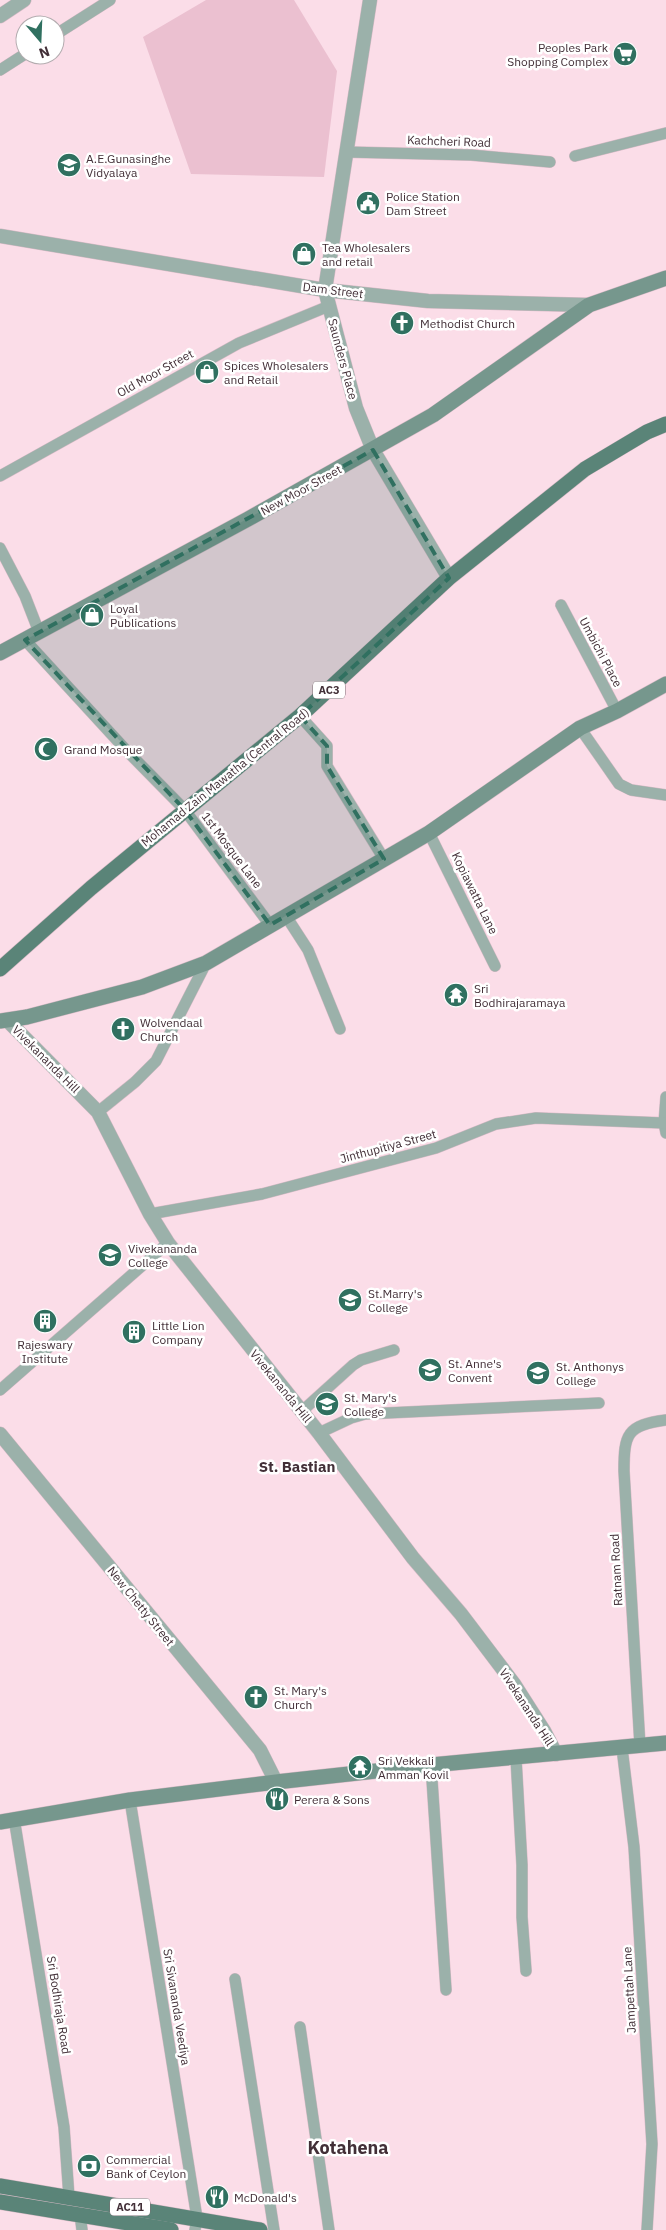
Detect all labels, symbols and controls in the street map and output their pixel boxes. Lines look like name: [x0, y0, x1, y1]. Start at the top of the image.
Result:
north arrow: [15, 15, 65, 65]
place label: Peoples Park Shopping Complex: [507, 40, 609, 69]
supermarket icon: Peoples Park Shopping Complex: [612, 41, 638, 67]
text: N: [37, 42, 52, 62]
street label: Kachcheri Road: [407, 132, 491, 150]
place label: A.E.Gunasinghe Vidyalaya: [86, 151, 171, 180]
school or university icon: A.E.Gunasinghe Vidyalaya: [56, 152, 82, 178]
place label: Police Station Dam Street: [386, 189, 460, 218]
public building icon: Police Station Dam Street: [355, 190, 381, 216]
place label: Tea Wholesalers and retail: [322, 240, 411, 269]
shop icon: Tea Wholesalers and retail: [291, 241, 317, 267]
street label: Dam Street: [302, 279, 364, 301]
church icon: Methodist Church: [389, 310, 415, 336]
place label: Methodist Church: [420, 316, 515, 331]
street label: Saunders Place: [325, 317, 361, 401]
street label: Old Moor Street: [114, 346, 196, 400]
place label: Spices Wholesalers and Retail: [224, 358, 329, 387]
shop icon: Spices Wholesalers and Retail: [194, 359, 220, 385]
street label: New Moor Street: [258, 462, 344, 518]
place label: Loyal Publications: [110, 601, 177, 630]
shop icon: Loyal Publications: [79, 602, 105, 628]
street label: Umbichi Place: [576, 615, 626, 690]
road number: AC3: [313, 682, 345, 698]
street label: Mohamad Zain Mawatha (Central Road): [138, 705, 312, 849]
mosque icon: Grand Mosque: [33, 736, 59, 762]
place label: Grand Mosque: [64, 742, 143, 757]
street label: 1st Mosque Lane: [199, 809, 266, 891]
street label: Kopiawatta Lane: [449, 850, 501, 937]
place label: Sri Bodhirajaramaya: [474, 981, 566, 1010]
temple icon: Sri Bodhirajaramaya: [443, 982, 469, 1008]
place label: Wolvendaal Church: [140, 1015, 203, 1044]
church icon: Wolvendaal Church: [110, 1016, 136, 1042]
street label: Vivekananda Hill: [9, 1022, 83, 1096]
street label: Jinthupitiya Street: [338, 1126, 438, 1166]
place label: Vivekananda College: [128, 1241, 197, 1270]
school or university icon: Vivekananda College: [97, 1242, 123, 1268]
place label: St.Marry's College: [368, 1286, 423, 1315]
school or university icon: St.Marry's College: [337, 1287, 363, 1313]
building icon: Rajeswary Institute: [32, 1308, 58, 1334]
place label: Little Lion Company: [152, 1318, 205, 1347]
building icon: Little Lion Company: [121, 1319, 147, 1345]
place label: Rajeswary Institute: [17, 1337, 73, 1366]
street label: Vivekananda Hill: [247, 1346, 315, 1426]
place label: St. Anne's Convent: [448, 1356, 502, 1385]
school or university icon: St. Anne's Convent: [417, 1357, 443, 1383]
place label: St. Anthonys College: [556, 1359, 624, 1388]
school or university icon: St. Anthonys College: [525, 1360, 551, 1386]
place label: St. Mary's College: [344, 1390, 397, 1419]
school or university icon: St. Mary's College: [314, 1391, 340, 1417]
district label: St. Bastian: [259, 1457, 335, 1476]
street label: Ratnam Road: [607, 1534, 625, 1606]
street label: New Chetty Street: [104, 1563, 178, 1649]
street label: Vivekananda Hill: [496, 1665, 558, 1749]
place label: St. Mary's Church: [274, 1683, 327, 1712]
church icon: St. Mary's Church: [243, 1684, 269, 1710]
place label: Sri Vekkali Amman Kovil: [378, 1753, 449, 1782]
temple icon: Sri Vekkali Amman Kovil: [347, 1754, 373, 1780]
restaurant icon: Perera & Sons: [264, 1786, 290, 1812]
place label: Perera & Sons: [294, 1792, 370, 1807]
street label: Jampettah Lane: [619, 1946, 639, 2034]
street label: Sri Sivananda Veediya: [160, 1948, 194, 2067]
street label: Sri Bodhiraja Road: [44, 1955, 74, 2055]
district label: Kotahena: [307, 2136, 389, 2159]
place label: Commercial Bank of Ceylon: [106, 2152, 186, 2181]
bank icon: Commercial Bank of Ceylon: [76, 2153, 102, 2179]
restaurant icon: McDonald's: [204, 2184, 230, 2210]
place label: McDonald's: [234, 2190, 297, 2205]
road number: AC11: [110, 2198, 150, 2216]

